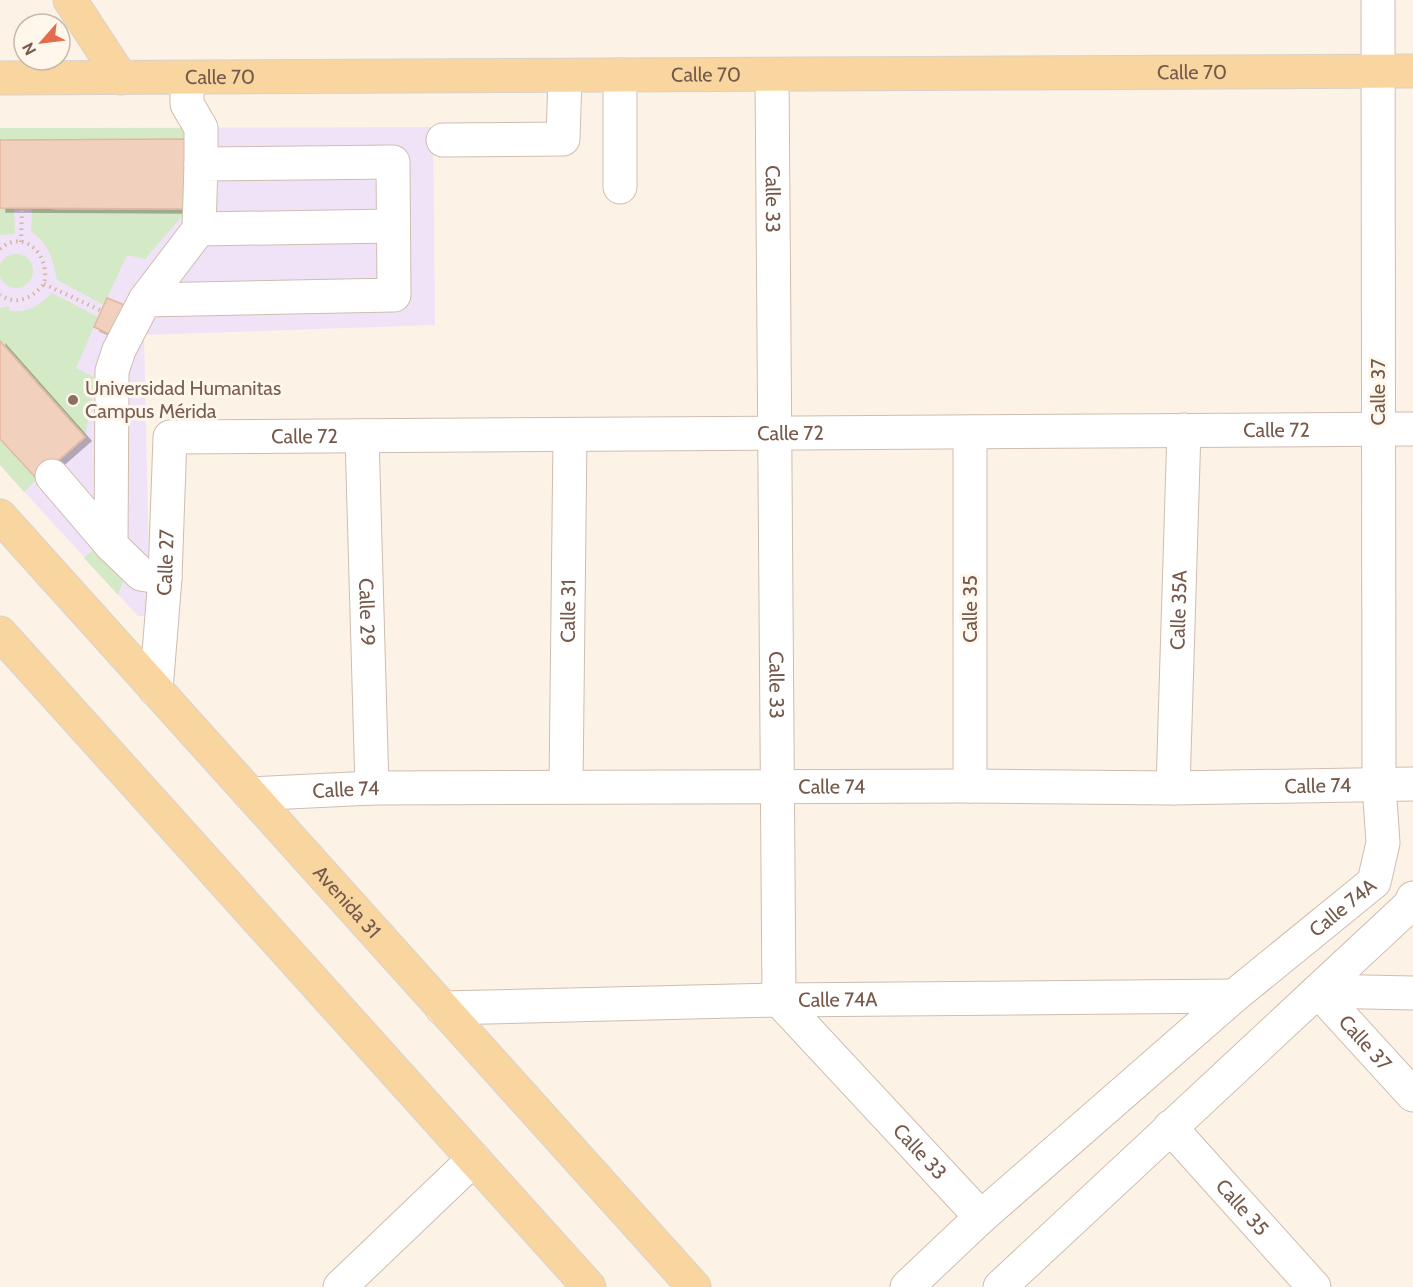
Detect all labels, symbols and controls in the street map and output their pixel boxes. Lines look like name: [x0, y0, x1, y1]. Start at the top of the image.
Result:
north arrow: [12, 12, 72, 72]
text: N: [18, 39, 40, 58]
street label: Calle 70: [1157, 60, 1227, 84]
street label: Calle 70: [671, 62, 741, 87]
street label: Calle 70: [185, 65, 255, 89]
street label: Calle 33: [761, 165, 785, 233]
street label: Calle 37: [1366, 359, 1390, 425]
place label: Universidad Humanitas Campus Mérida: [85, 376, 281, 423]
marker: Universidad Humanitas Campus Mérida: [66, 393, 80, 407]
street label: Calle 72: [1243, 418, 1310, 442]
street label: Calle 72: [757, 421, 824, 445]
street label: Calle 72: [271, 424, 338, 448]
street label: Calle 27: [152, 529, 179, 597]
street label: Calle 35A: [1165, 569, 1192, 650]
street label: Calle 35: [958, 575, 982, 643]
street label: Calle 29: [354, 578, 380, 646]
street label: Calle 31: [556, 579, 580, 643]
street label: Calle 33: [764, 651, 789, 719]
street label: Calle 74: [1284, 773, 1352, 798]
street label: Calle 74: [798, 774, 866, 799]
street label: Calle 74: [312, 776, 380, 803]
street label: Avenida 31: [308, 860, 386, 943]
street label: Calle 74A: [1304, 873, 1382, 942]
street label: Calle 74A: [798, 987, 878, 1012]
street label: Calle 37: [1334, 1010, 1397, 1075]
street label: Calle 33: [888, 1119, 952, 1184]
street label: Calle 35: [1211, 1174, 1274, 1240]

